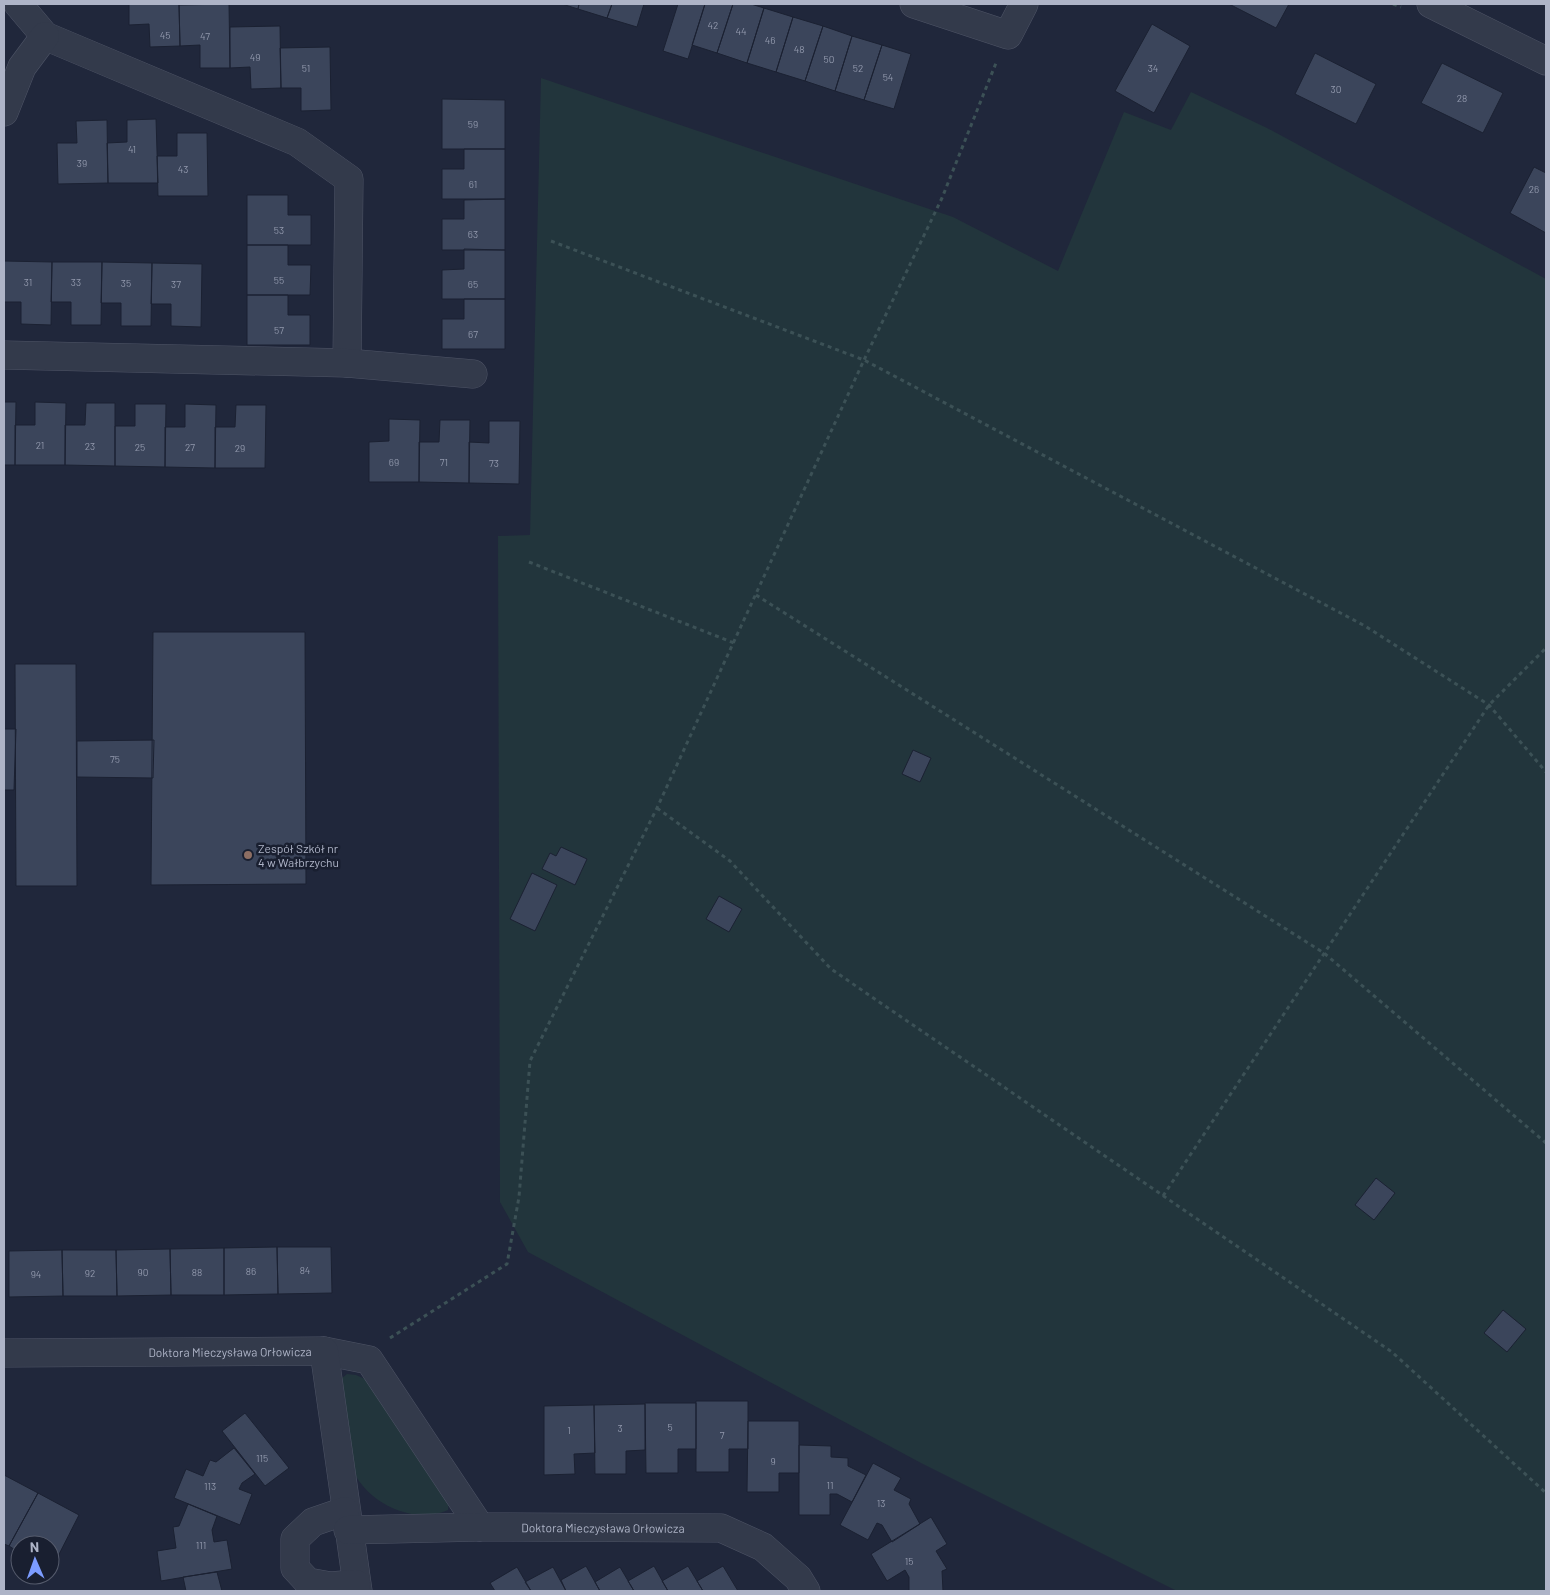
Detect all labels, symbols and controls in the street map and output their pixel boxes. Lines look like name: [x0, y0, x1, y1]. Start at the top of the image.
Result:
house number: 42: [708, 19, 718, 31]
house number: 44: [735, 25, 747, 37]
house number: 45: [160, 29, 170, 41]
house number: 47: [200, 30, 210, 42]
house number: 46: [765, 34, 775, 46]
house number: 48: [794, 43, 804, 55]
house number: 49: [250, 51, 260, 63]
house number: 50: [824, 53, 834, 65]
house number: 51: [302, 62, 310, 74]
house number: 52: [853, 62, 863, 74]
house number: 34: [1148, 62, 1158, 74]
house number: 54: [883, 71, 893, 83]
house number: 30: [1331, 83, 1341, 95]
house number: 28: [1457, 92, 1467, 104]
house number: 59: [468, 118, 478, 130]
house number: 41: [128, 143, 136, 155]
house number: 39: [77, 157, 87, 169]
house number: 43: [178, 163, 188, 175]
house number: 61: [469, 178, 477, 190]
house number: 26: [1529, 183, 1539, 195]
house number: 53: [274, 224, 284, 236]
house number: 63: [468, 228, 478, 240]
house number: 55: [274, 274, 284, 286]
house number: 31: [24, 276, 32, 288]
house number: 33: [71, 276, 81, 288]
house number: 35: [121, 277, 131, 289]
house number: 37: [171, 278, 181, 290]
house number: 65: [468, 278, 478, 290]
house number: 57: [274, 324, 284, 336]
house number: 67: [468, 328, 478, 340]
house number: 21: [36, 439, 44, 451]
house number: 23: [85, 440, 95, 452]
house number: 25: [135, 441, 145, 453]
house number: 27: [185, 441, 195, 453]
house number: 29: [235, 442, 245, 454]
house number: 69: [389, 456, 399, 468]
house number: 71: [440, 456, 448, 468]
house number: 73: [489, 457, 499, 469]
house number: 75: [110, 753, 120, 765]
place label: Zespół Szkół nr 4 w Wałbrzychu: [258, 841, 339, 869]
marker: Zespół Szkół nr 4 w Wałbrzychu: [242, 849, 254, 861]
house number: 84: [300, 1264, 310, 1276]
house number: 86: [246, 1265, 256, 1277]
house number: 90: [138, 1266, 148, 1278]
house number: 88: [192, 1266, 202, 1278]
house number: 92: [85, 1267, 95, 1279]
house number: 94: [31, 1268, 41, 1280]
street label: Doktora Mieczysława Orłowicza: [148, 1344, 312, 1359]
house number: 5: [667, 1421, 673, 1433]
house number: 3: [617, 1422, 623, 1434]
house number: 1: [567, 1424, 571, 1436]
house number: 7: [720, 1429, 725, 1441]
house number: 115: [256, 1452, 268, 1464]
house number: 9: [770, 1455, 776, 1467]
house number: 11: [826, 1479, 834, 1491]
house number: 113: [204, 1480, 216, 1492]
house number: 13: [877, 1497, 885, 1509]
street label: Doktora Mieczysława Orłowicza: [521, 1520, 685, 1535]
north arrow: [10, 1535, 60, 1585]
text: N: [30, 1538, 39, 1555]
house number: 111: [196, 1539, 206, 1551]
house number: 15: [905, 1555, 913, 1567]

